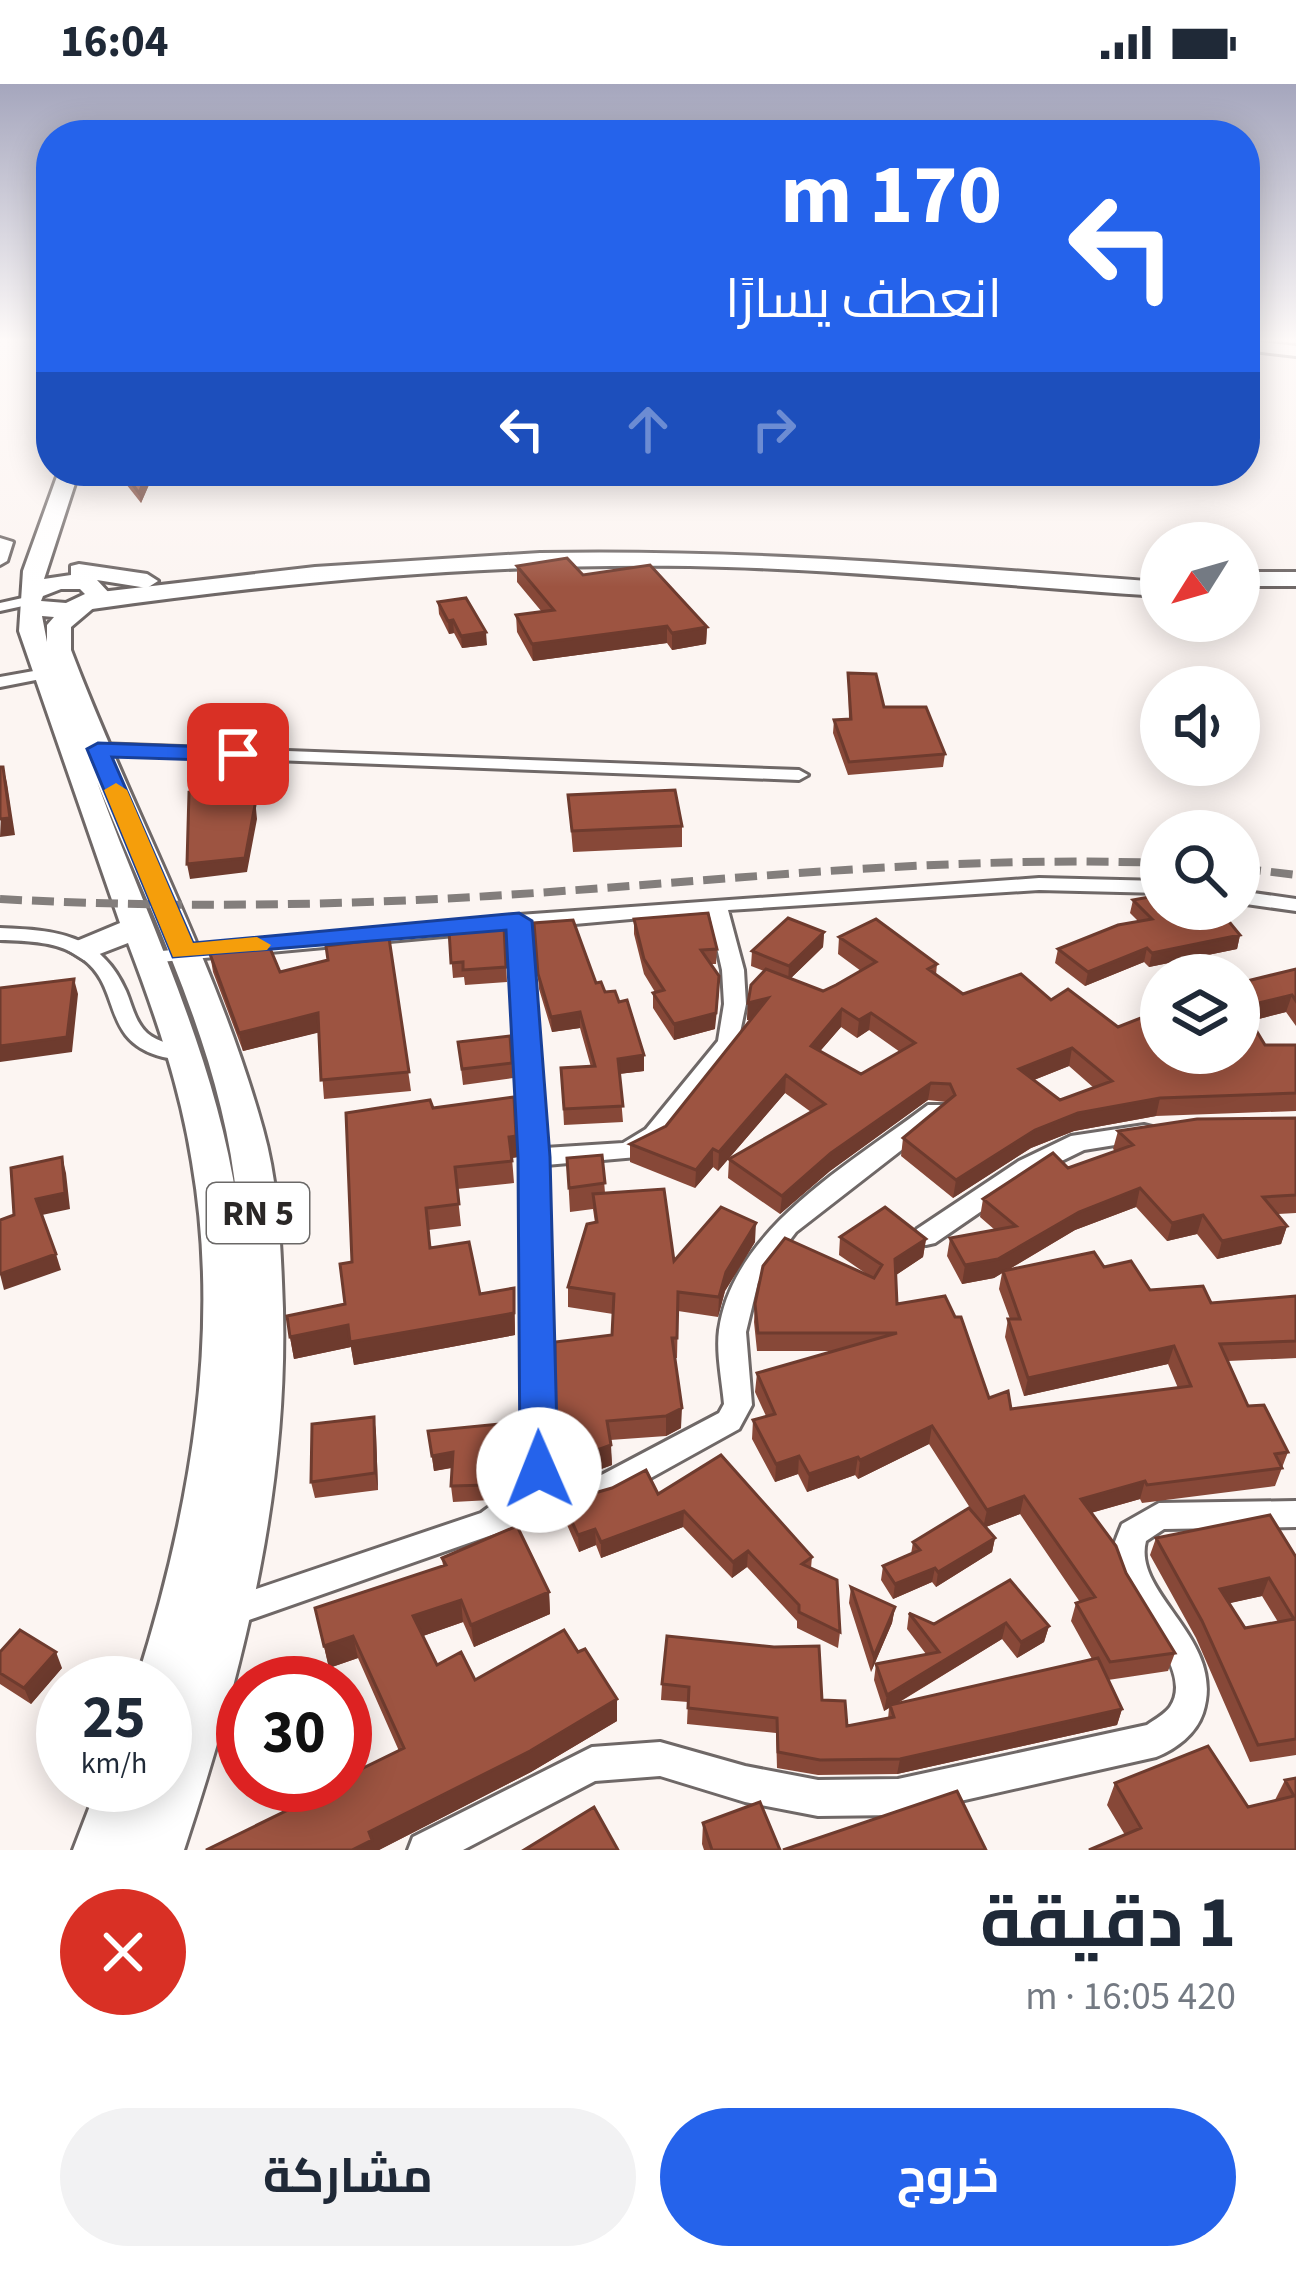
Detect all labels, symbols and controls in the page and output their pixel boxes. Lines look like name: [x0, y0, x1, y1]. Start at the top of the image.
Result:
text: 16:04: [60, 10, 169, 74]
text: 170 m: [780, 136, 1002, 256]
icon: left: [1044, 168, 1200, 324]
text: انعطف يسارًا: [725, 262, 1002, 339]
icon: left: [489, 396, 555, 462]
icon: ahead: [615, 396, 681, 462]
icon: right: [741, 396, 807, 462]
north arrow: [1140, 522, 1260, 642]
map controls: [1140, 522, 1260, 1074]
button: sound: [1140, 666, 1260, 786]
pin: [187, 703, 289, 805]
icon: arrive: [205, 721, 271, 787]
button: search: [1140, 810, 1260, 930]
button: layers: [1140, 954, 1260, 1074]
road number: RN 5: [207, 1183, 309, 1243]
position arrow: [476, 1407, 602, 1533]
speed limit sign: 30: [216, 1656, 372, 1812]
text: 25: [82, 1676, 146, 1761]
text: km/h: [81, 1742, 147, 1785]
text: 1 دقيقة: [980, 1872, 1236, 1975]
button: close: [60, 1889, 186, 2015]
text: 420 m · 16:05: [1025, 1969, 1236, 2025]
button: مشاركة: [60, 2108, 636, 2246]
button: خروج: [660, 2108, 1236, 2246]

